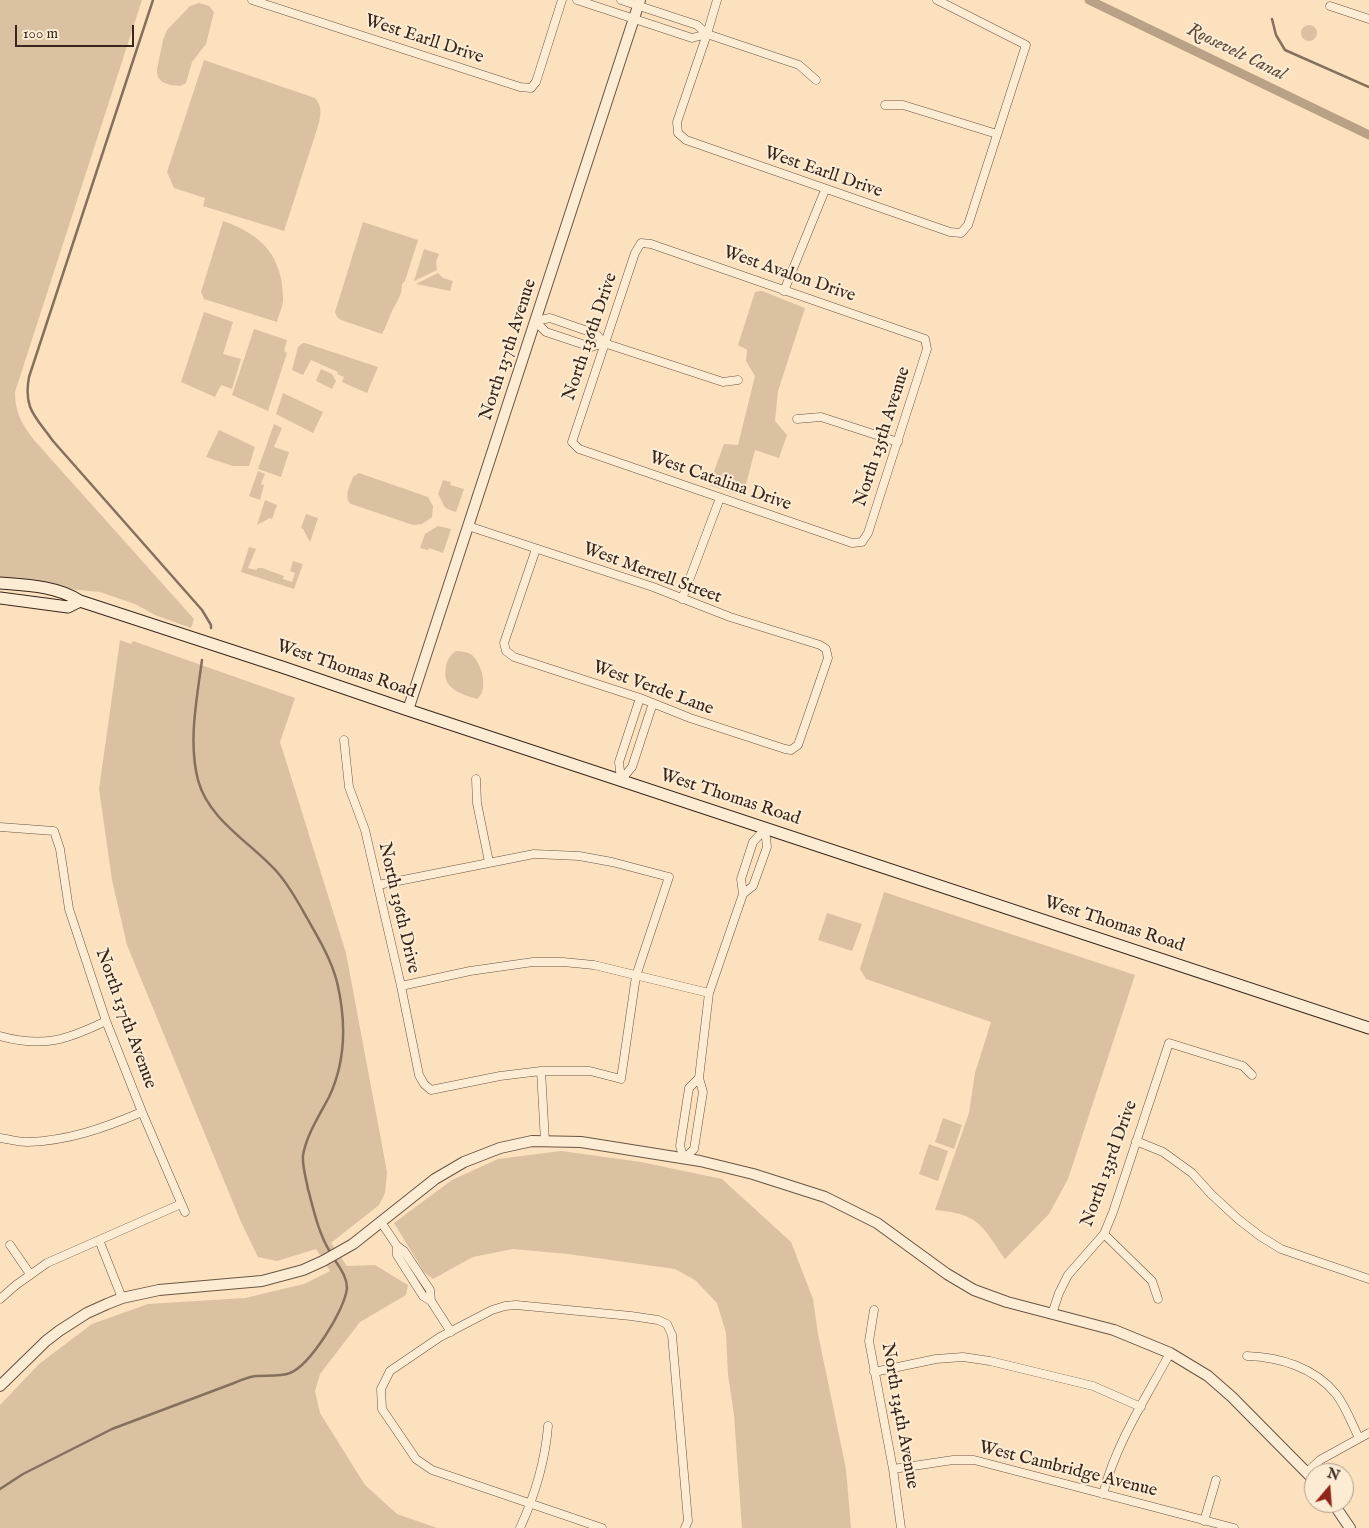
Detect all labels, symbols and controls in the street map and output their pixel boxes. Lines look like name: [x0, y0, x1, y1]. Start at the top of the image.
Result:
street label: West Earll Drive: [362, 11, 486, 69]
scale bar: [18, 15, 136, 47]
water label: Roosevelt Canal: [1183, 19, 1289, 87]
text: 100 m: [23, 24, 58, 43]
street label: West Earll Drive: [761, 143, 885, 203]
street label: West Avalon Drive: [720, 242, 858, 308]
street label: North 136th Drive: [559, 270, 623, 404]
street label: North 137th Avenue: [476, 276, 542, 424]
street label: North 135th Avenue: [850, 364, 916, 510]
street label: West Catalina Drive: [646, 448, 794, 516]
street label: West Merrell Street: [580, 539, 724, 609]
street label: West Thomas Road: [273, 636, 419, 704]
street label: West Verde Lane: [590, 657, 716, 721]
street label: West Thomas Road: [657, 765, 803, 831]
street label: North 136th Drive: [372, 840, 424, 976]
street label: West Thomas Road: [1041, 892, 1187, 958]
street label: North 137th Avenue: [90, 946, 160, 1092]
street label: North 133rd Drive: [1077, 1098, 1143, 1230]
street label: North 134th Avenue: [876, 1341, 922, 1491]
street label: West Cambridge Avenue: [977, 1437, 1159, 1503]
north arrow: [1304, 1463, 1354, 1513]
text: N: [1325, 1464, 1342, 1485]

